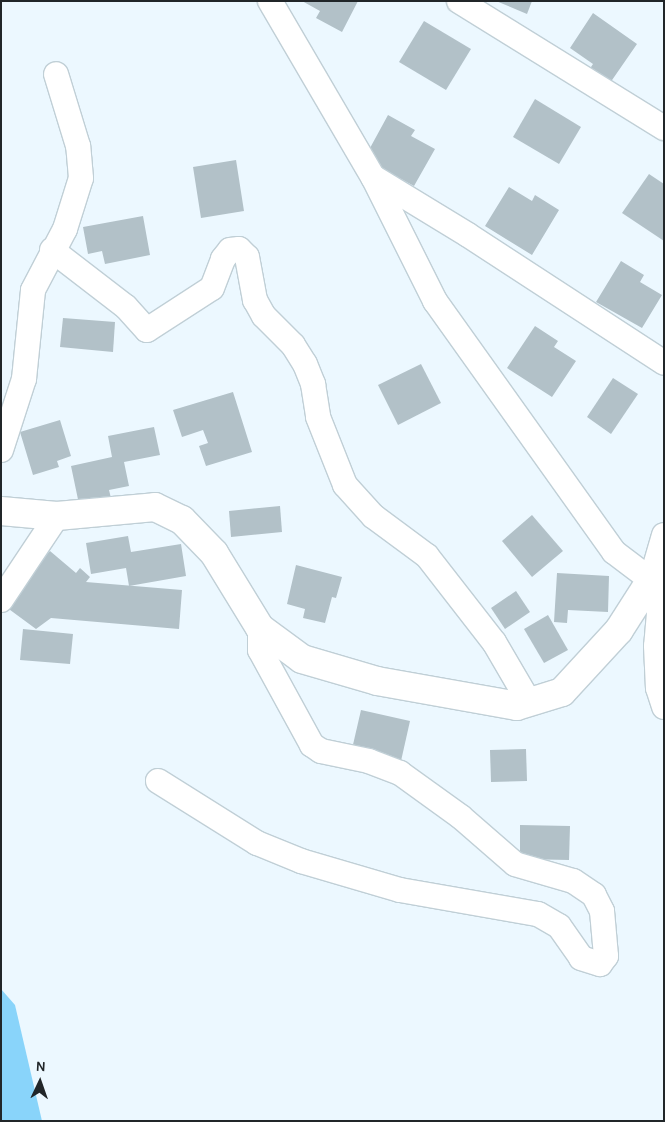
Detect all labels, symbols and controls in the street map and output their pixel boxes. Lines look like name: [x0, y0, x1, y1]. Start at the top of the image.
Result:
north arrow: [15, 1057, 65, 1107]
text: N: [35, 1058, 46, 1075]

